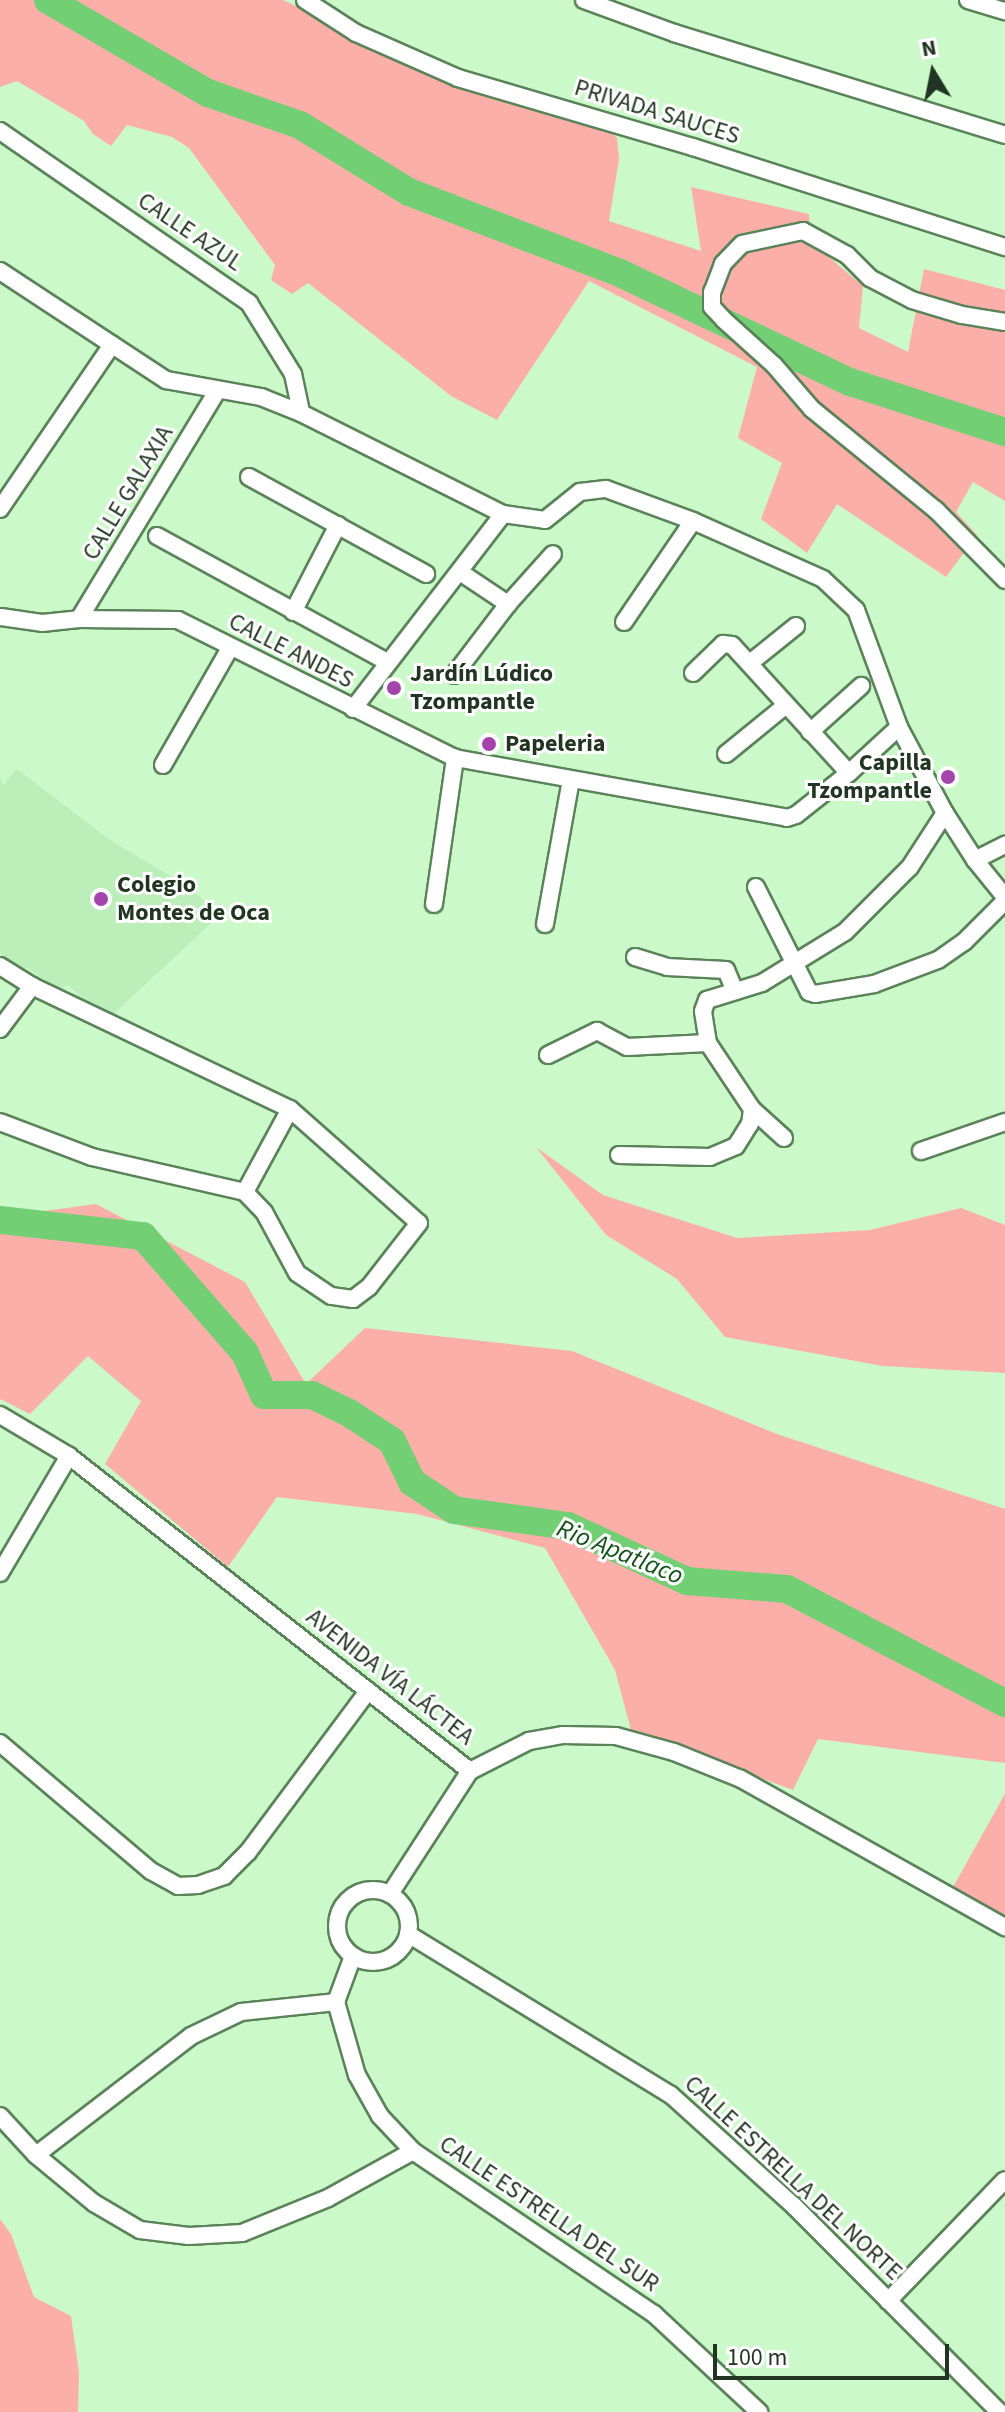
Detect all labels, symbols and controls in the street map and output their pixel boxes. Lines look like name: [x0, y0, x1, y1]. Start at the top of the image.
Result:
text: N: [919, 31, 939, 65]
north arrow: [893, 32, 973, 112]
street label: PRIVADA SAUCES: [571, 73, 743, 151]
street label: CALLE AZUL: [132, 186, 248, 278]
street label: CALLE GALAXIA: [77, 421, 179, 565]
street label: CALLE ANDES: [224, 607, 358, 695]
place label: Jardín Lúdico Tzompantle: [410, 660, 553, 716]
marker: Jardín Lúdico Tzompantle: [385, 679, 403, 697]
place label: Papeleria: [505, 730, 605, 758]
marker: Papeleria: [480, 735, 498, 753]
place label: Capilla Tzompantle: [807, 749, 932, 805]
marker: Capilla Tzompantle: [939, 768, 957, 786]
place label: Colegio Montes de Oca: [117, 871, 270, 927]
marker: Colegio Montes de Oca: [92, 890, 110, 908]
water label: Rio Apatlaco: [552, 1513, 688, 1591]
street label: AVENIDA VÍA LÁCTEA: [300, 1603, 480, 1751]
street label: CALLE ESTRELLA DEL NORTE: [678, 2070, 908, 2286]
street label: CALLE ESTRELLA DEL SUR: [434, 2130, 664, 2298]
scale bar: [717, 2328, 953, 2378]
text: 100 m: [727, 2340, 787, 2375]

